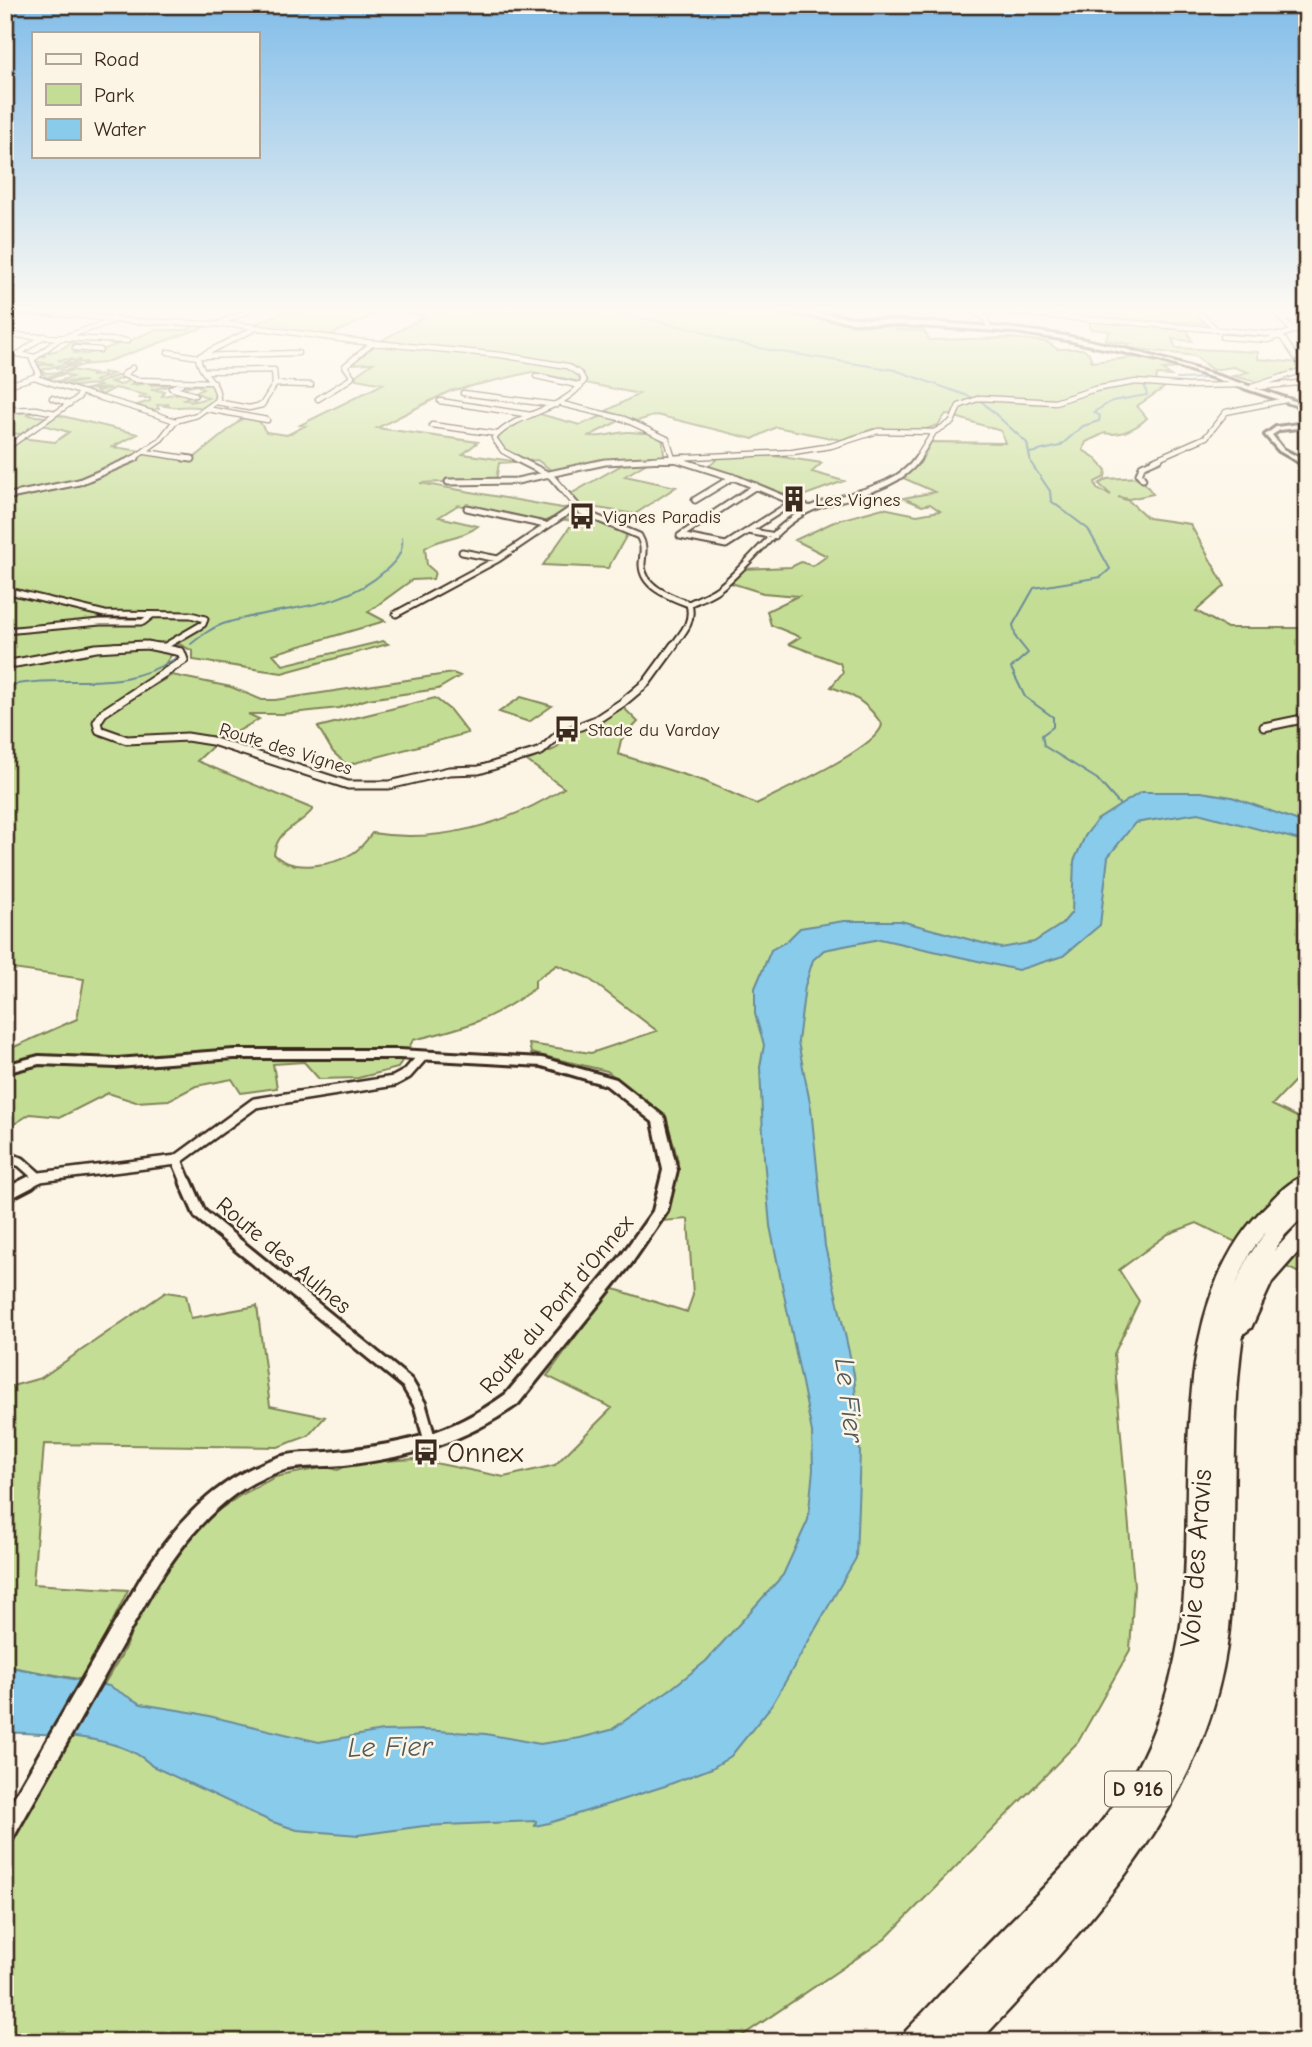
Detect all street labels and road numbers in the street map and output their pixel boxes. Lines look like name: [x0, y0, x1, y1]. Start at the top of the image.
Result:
street label: Route des Vignes: [217, 718, 355, 780]
street label: Route des Aulnes: [211, 1191, 356, 1320]
street label: Route du Pont d'Onnex: [474, 1210, 639, 1399]
street label: Voie des Aravis: [1174, 1468, 1218, 1648]
road number: D 916: [1105, 1772, 1171, 1806]

